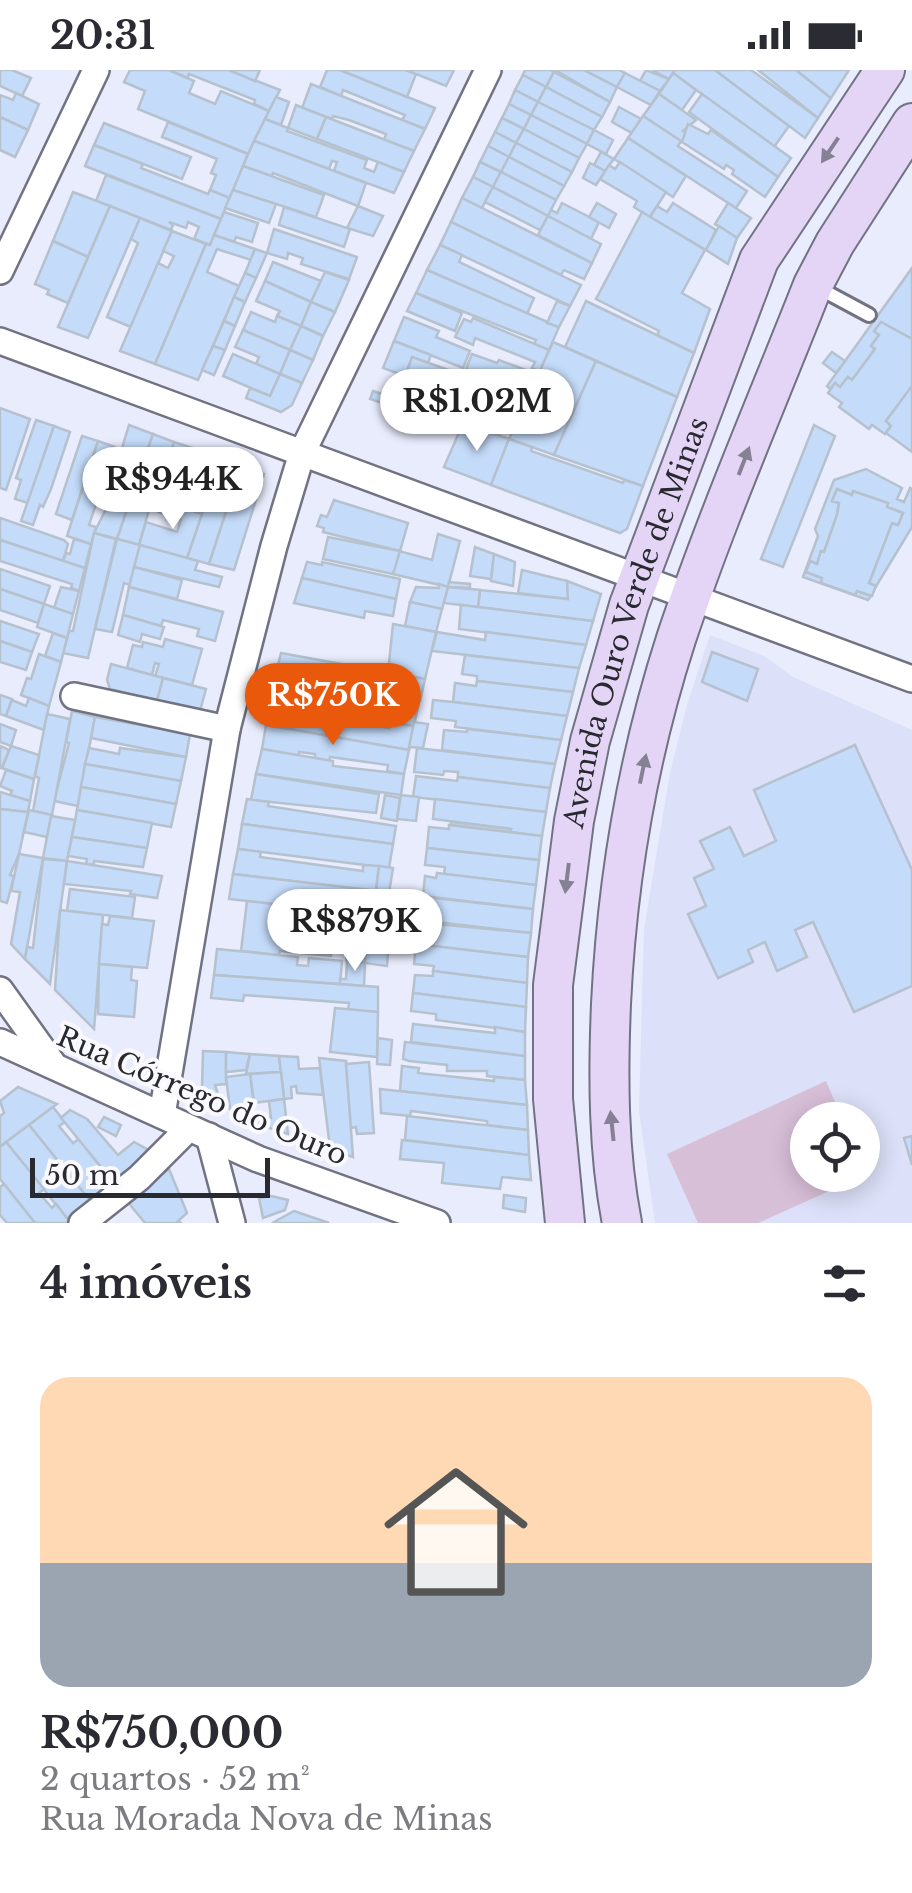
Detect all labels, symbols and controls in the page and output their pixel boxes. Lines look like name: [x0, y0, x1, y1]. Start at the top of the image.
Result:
text: 20:31: [50, 12, 155, 59]
one-way arrow: [821, 137, 840, 164]
pin: R$1.02M: [385, 369, 569, 454]
text: R$1.02M: [402, 381, 552, 421]
street label: Avenida Ouro Verde de Minas: [555, 412, 716, 832]
one-way arrow: [737, 445, 753, 475]
pin: R$944K: [92, 447, 254, 532]
text: R$944K: [104, 459, 242, 499]
pin: R$750K: [252, 663, 414, 748]
text: R$750K: [267, 675, 399, 715]
one-way arrow: [635, 753, 651, 784]
one-way arrow: [559, 863, 575, 895]
pin: R$879K: [274, 889, 436, 974]
text: R$879K: [289, 901, 421, 941]
street label: Rua Córrego do Ouro: [52, 1019, 352, 1173]
map controls: [790, 1102, 880, 1192]
button: locate: [790, 1102, 880, 1192]
one-way arrow: [604, 1110, 620, 1142]
scale bar: [30, 1153, 270, 1198]
text: 50 m: [45, 1158, 119, 1193]
icon: filters: [817, 1256, 872, 1311]
text: 4 imóveis: [40, 1257, 252, 1309]
icon: home: [366, 1442, 546, 1622]
text: R$750,000: [40, 1707, 284, 1759]
text: 2 quartos · 52 m²: [40, 1759, 310, 1799]
text: Rua Morada Nova de Minas: [40, 1799, 492, 1839]

